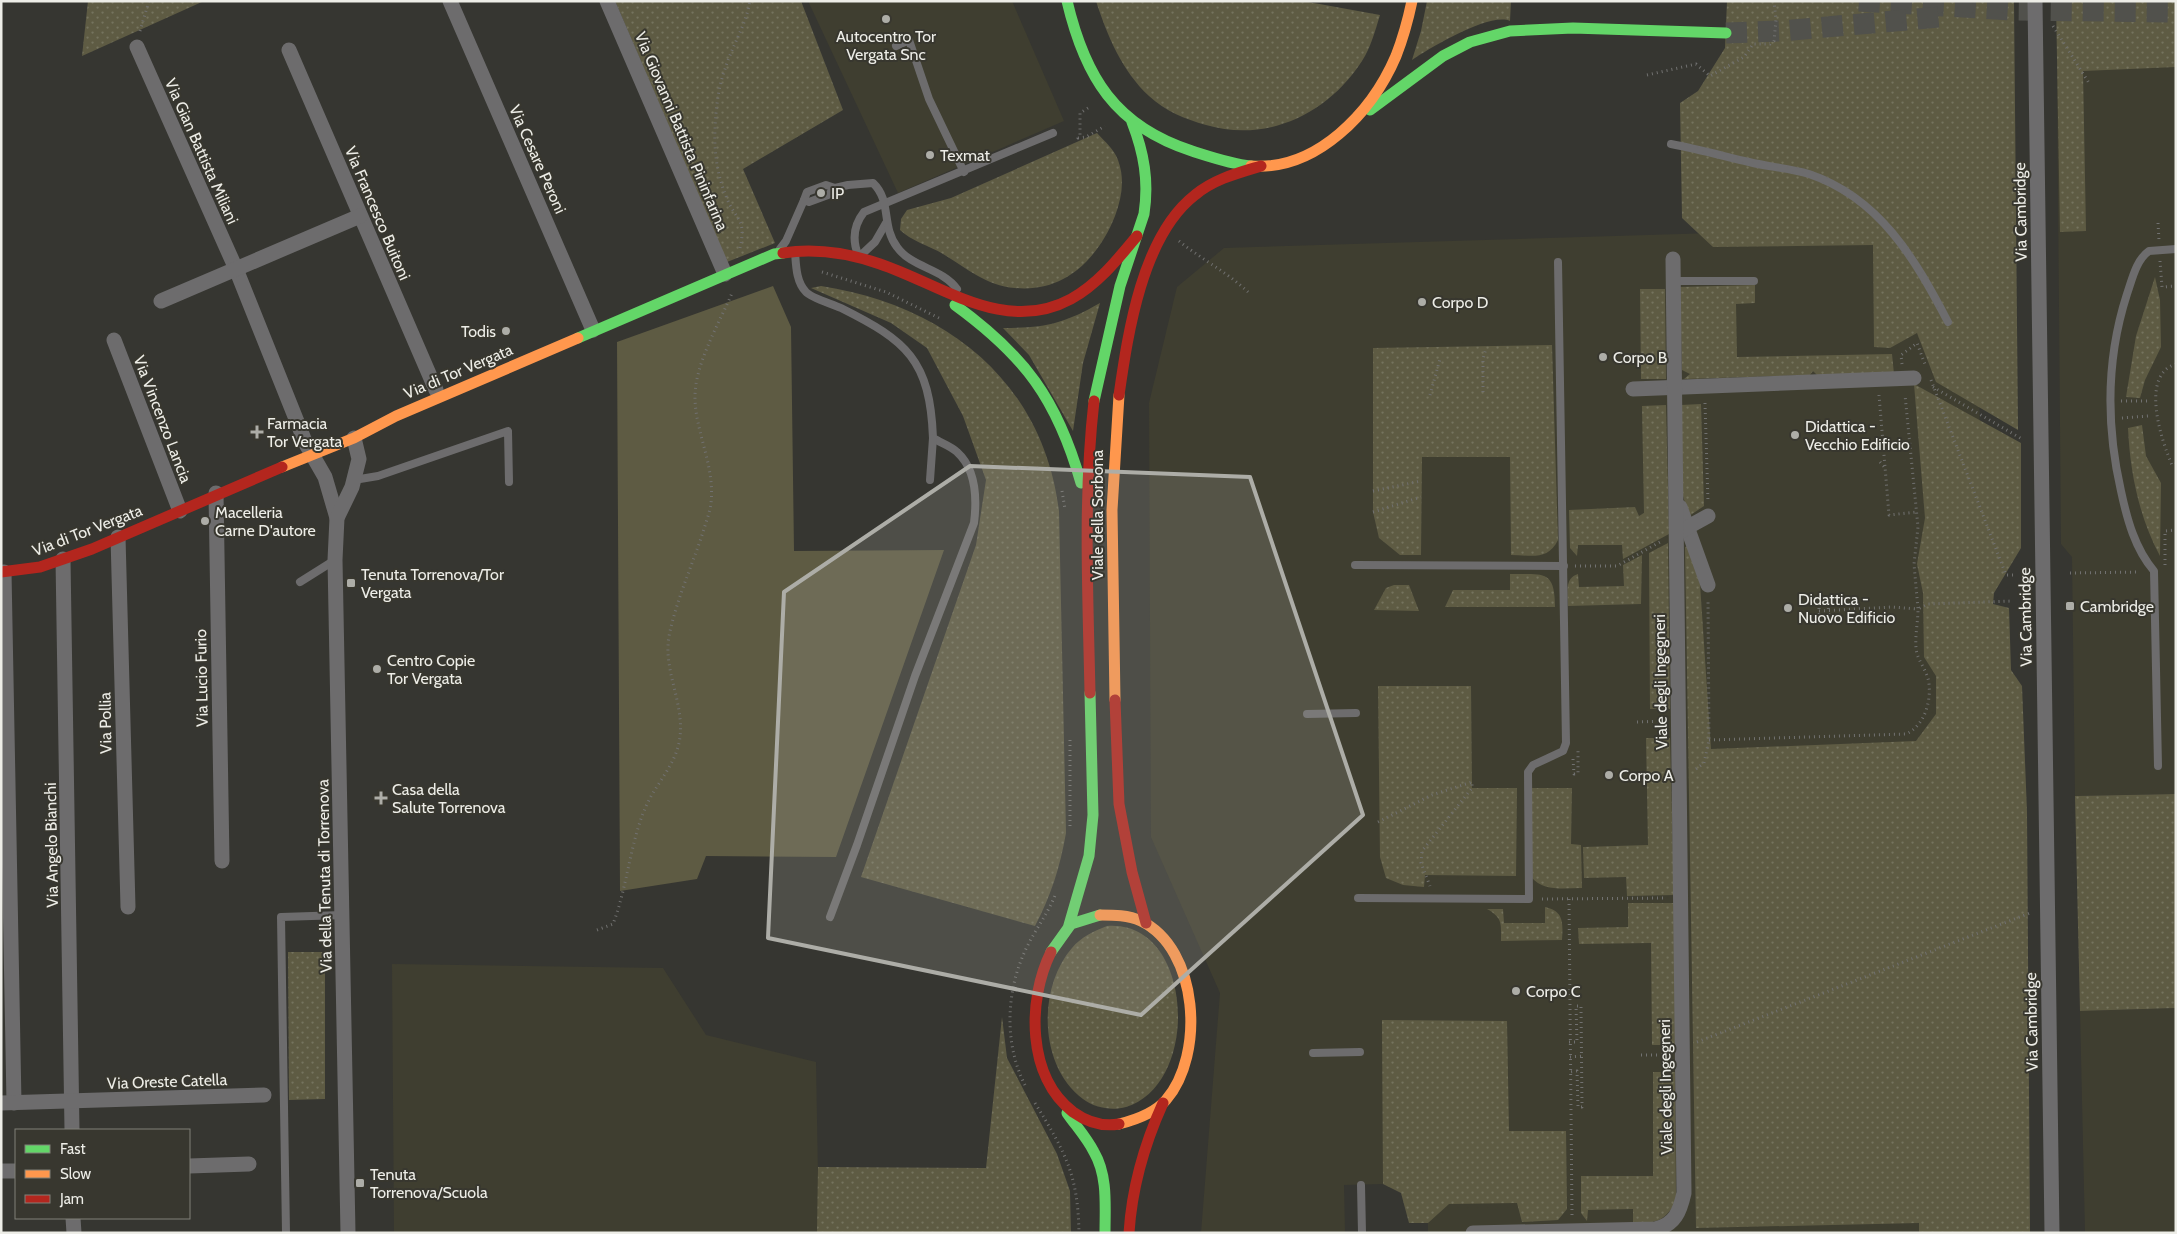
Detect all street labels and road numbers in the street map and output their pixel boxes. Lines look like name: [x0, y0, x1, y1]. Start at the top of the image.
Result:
street label: Via Giovanni Battista Pininfarina: [631, 29, 732, 234]
street label: Via Gian Battista Miliani: [161, 75, 242, 227]
street label: Via Cesare Peroni: [505, 102, 570, 217]
street label: Via Francesco Buitoni: [341, 143, 414, 283]
street label: Via Cambridge: [2010, 162, 2031, 262]
street label: Via di Tor Vergata: [401, 340, 516, 403]
street label: Via Vincenzo Lancia: [129, 353, 196, 486]
street label: Viale della Sorbona: [1088, 449, 1107, 580]
street label: Via di Tor Vergata: [30, 501, 145, 560]
street label: Via Cambridge: [2015, 567, 2036, 667]
street label: Viale degli Ingegneri: [1650, 614, 1671, 750]
street label: Via Lucio Furio: [191, 629, 212, 727]
street label: Via Pollia: [95, 692, 116, 754]
street label: Via della Tenuta di Torrenova: [313, 779, 336, 973]
street label: Via Angelo Bianchi: [41, 782, 62, 908]
street label: Via Cambridge: [2021, 972, 2042, 1072]
street label: Viale degli Ingegneri: [1655, 1019, 1676, 1155]
street label: Via Oreste Catella: [107, 1070, 228, 1093]

